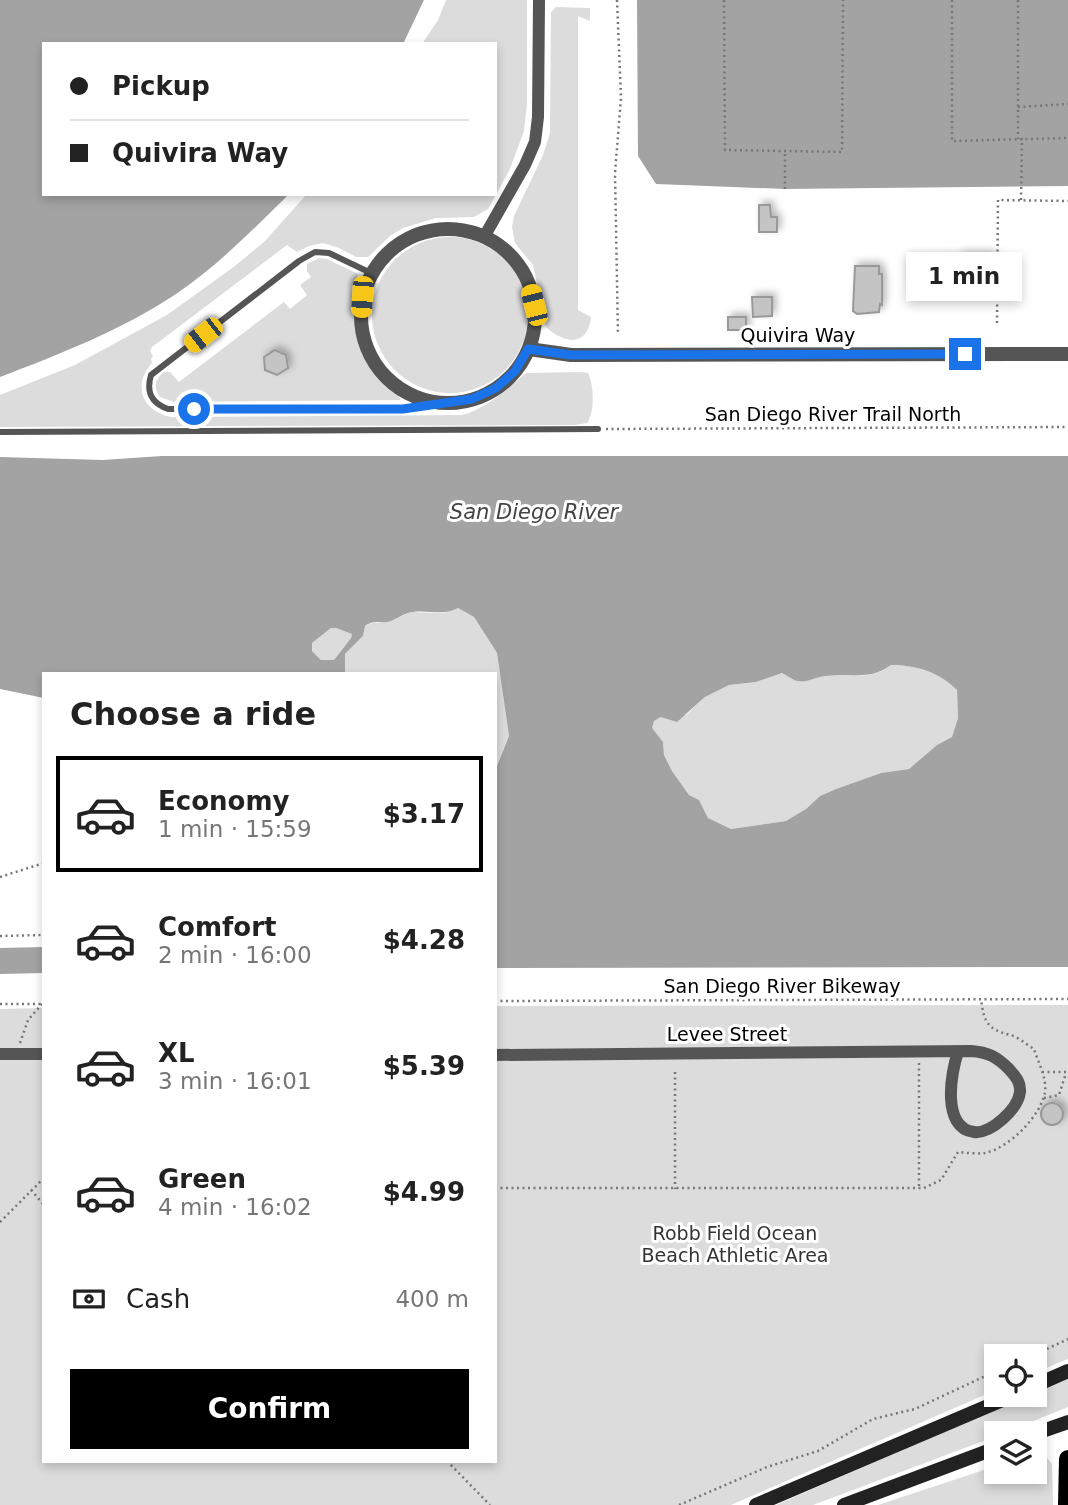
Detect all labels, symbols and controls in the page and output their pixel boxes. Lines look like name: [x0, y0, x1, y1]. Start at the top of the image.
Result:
text: Pickup: [112, 71, 210, 101]
text: Quivira Way: [112, 138, 288, 168]
callout: 1 min: [907, 252, 1023, 302]
text: 1 min: [928, 263, 1000, 289]
car: [351, 275, 374, 319]
car: [519, 282, 550, 328]
car: [180, 314, 227, 356]
street label: Quivira Way: [741, 324, 855, 346]
route end: [949, 338, 981, 370]
route start: [178, 393, 210, 425]
street label: San Diego River Trail North: [705, 403, 961, 425]
water label: San Diego River: [450, 500, 620, 524]
text: Choose a ride: [70, 695, 316, 733]
icon: car: [74, 783, 137, 846]
text: Economy: [158, 786, 289, 816]
text: $3.17: [383, 799, 465, 829]
text: 1 min · 15:59: [158, 816, 312, 842]
icon: car: [74, 909, 137, 972]
text: Comfort: [158, 912, 276, 942]
text: $4.28: [383, 925, 465, 955]
text: 2 min · 16:00: [158, 942, 312, 968]
street label: San Diego River Bikeway: [663, 975, 901, 997]
street label: Levee Street: [667, 1023, 787, 1045]
icon: car: [74, 1035, 137, 1098]
text: XL: [158, 1038, 195, 1068]
text: $5.39: [383, 1051, 465, 1081]
text: 3 min · 16:01: [158, 1068, 312, 1094]
icon: car: [74, 1161, 137, 1224]
text: Green: [158, 1164, 246, 1194]
text: $4.99: [383, 1177, 465, 1207]
text: 4 min · 16:02: [158, 1194, 312, 1220]
park label: Robb Field Ocean Beach Athletic Area: [642, 1222, 828, 1266]
icon: cash: [70, 1280, 108, 1318]
text: Cash: [126, 1284, 190, 1314]
text: 400 m: [395, 1286, 469, 1312]
map controls: [984, 1344, 1047, 1484]
button: locate: [984, 1344, 1047, 1407]
button: Confirm: [70, 1369, 469, 1449]
button: layers: [984, 1421, 1047, 1484]

